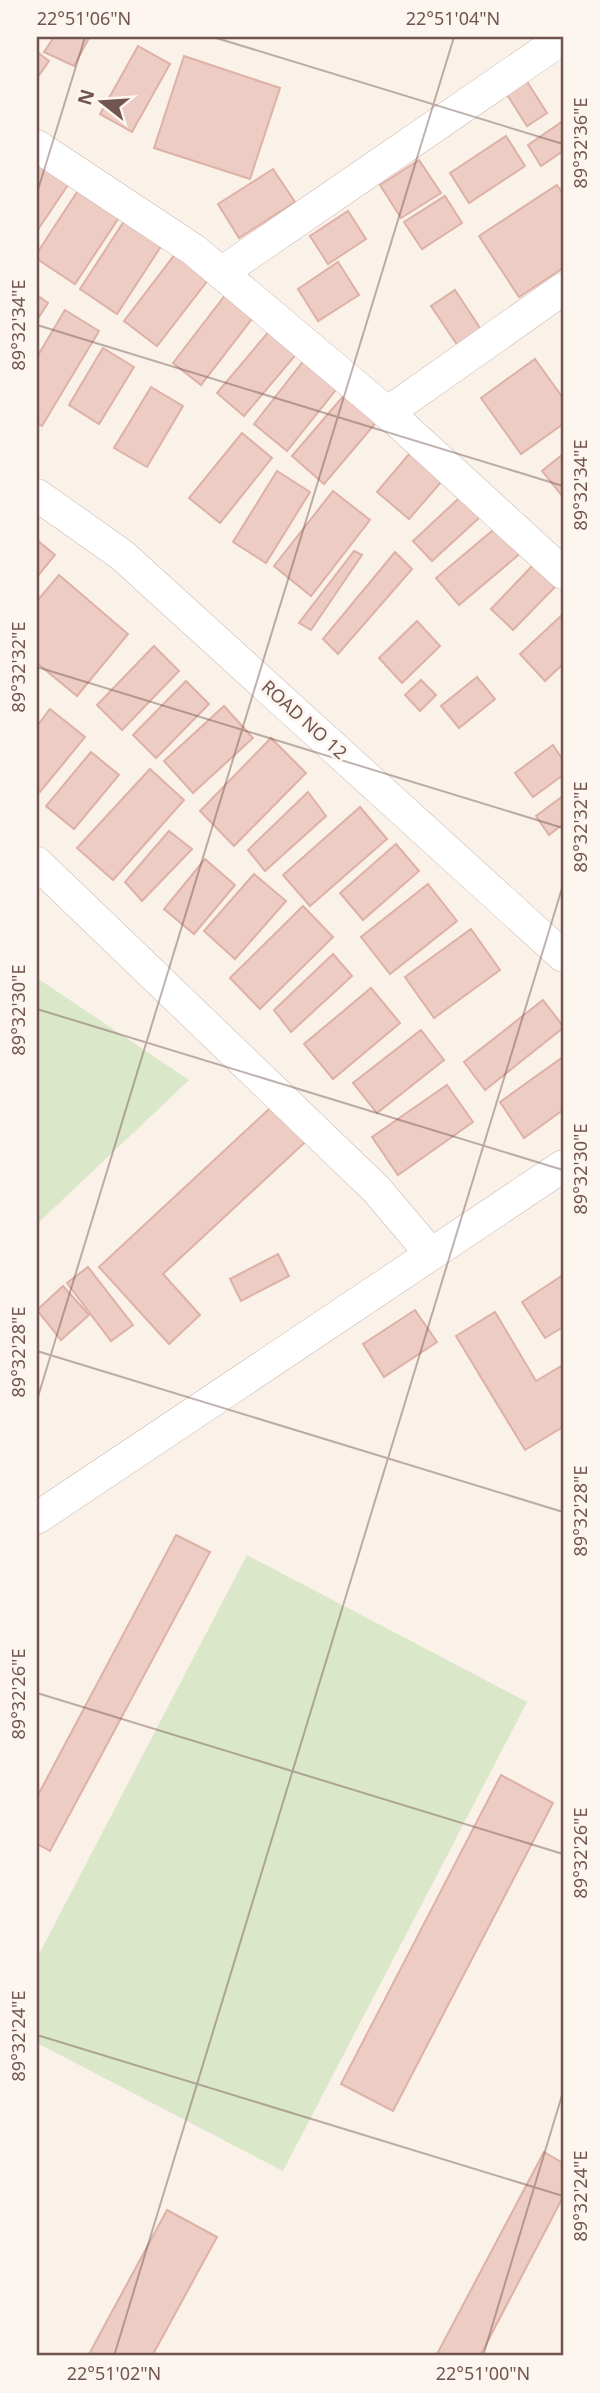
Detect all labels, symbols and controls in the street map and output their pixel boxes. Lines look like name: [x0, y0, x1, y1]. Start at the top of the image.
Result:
text: 22°51'06"N: [37, 6, 131, 30]
text: 22°51'04"N: [406, 6, 500, 30]
north arrow: [66, 66, 136, 136]
text: N: [71, 86, 100, 108]
text: 89°32'36"E: [568, 98, 592, 188]
text: 89°32'34"E: [6, 280, 30, 370]
text: 89°32'34"E: [568, 440, 592, 530]
text: 89°32'32"E: [6, 622, 30, 712]
street label: ROAD NO 12: [257, 674, 353, 764]
text: 89°32'32"E: [568, 782, 592, 872]
text: 89°32'30"E: [6, 965, 30, 1055]
text: 89°32'30"E: [568, 1124, 592, 1214]
text: 89°32'28"E: [6, 1307, 30, 1397]
text: 89°32'28"E: [568, 1466, 592, 1556]
text: 89°32'26"E: [6, 1649, 30, 1739]
text: 89°32'26"E: [568, 1808, 592, 1898]
text: 89°32'24"E: [6, 1991, 30, 2081]
text: 89°32'24"E: [568, 2151, 592, 2241]
text: 22°51'02"N: [67, 2361, 161, 2385]
text: 22°51'00"N: [436, 2361, 530, 2385]

